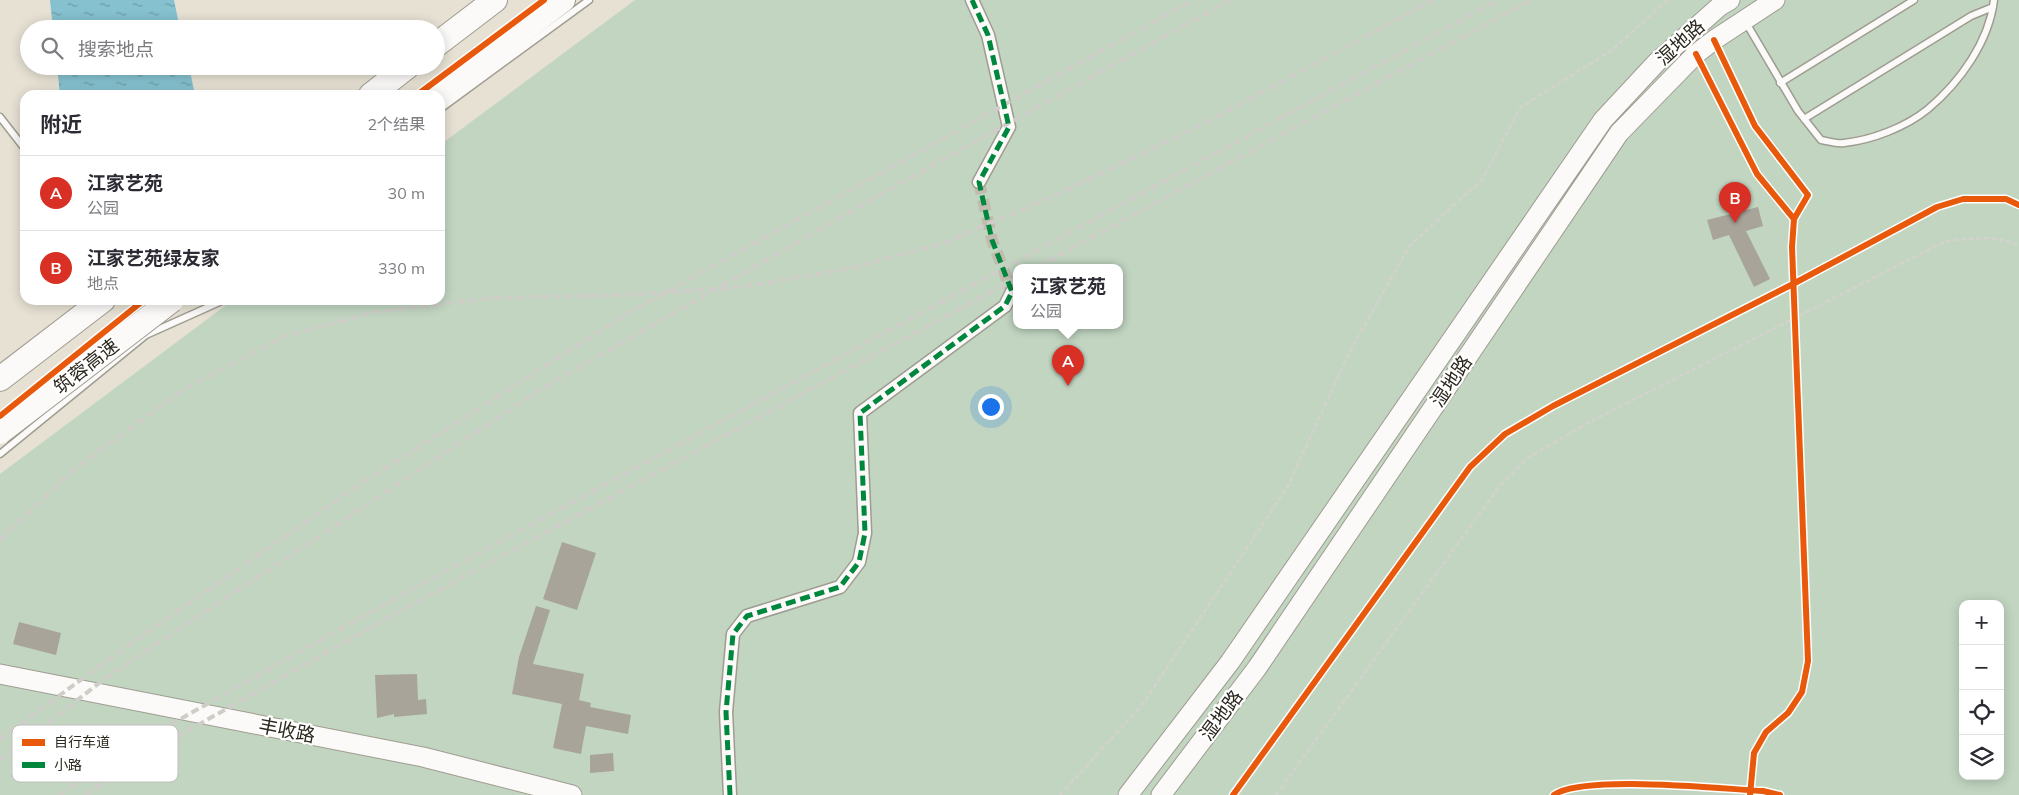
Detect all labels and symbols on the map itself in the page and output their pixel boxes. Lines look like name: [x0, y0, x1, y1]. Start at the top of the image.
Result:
street label: 湿地路: [1651, 14, 1709, 70]
pin: B: [1719, 182, 1751, 223]
street label: 筑蓉高速: [49, 333, 123, 399]
pin: A: [1052, 345, 1084, 386]
street label: 湿地路: [1425, 351, 1477, 411]
your location: [978, 394, 1004, 420]
street label: 湿地路: [1194, 685, 1248, 745]
street label: 丰收路: [257, 713, 317, 747]
legend: [12, 725, 178, 782]
text: 自行车道: [54, 733, 110, 751]
text: 小路: [54, 756, 82, 774]

